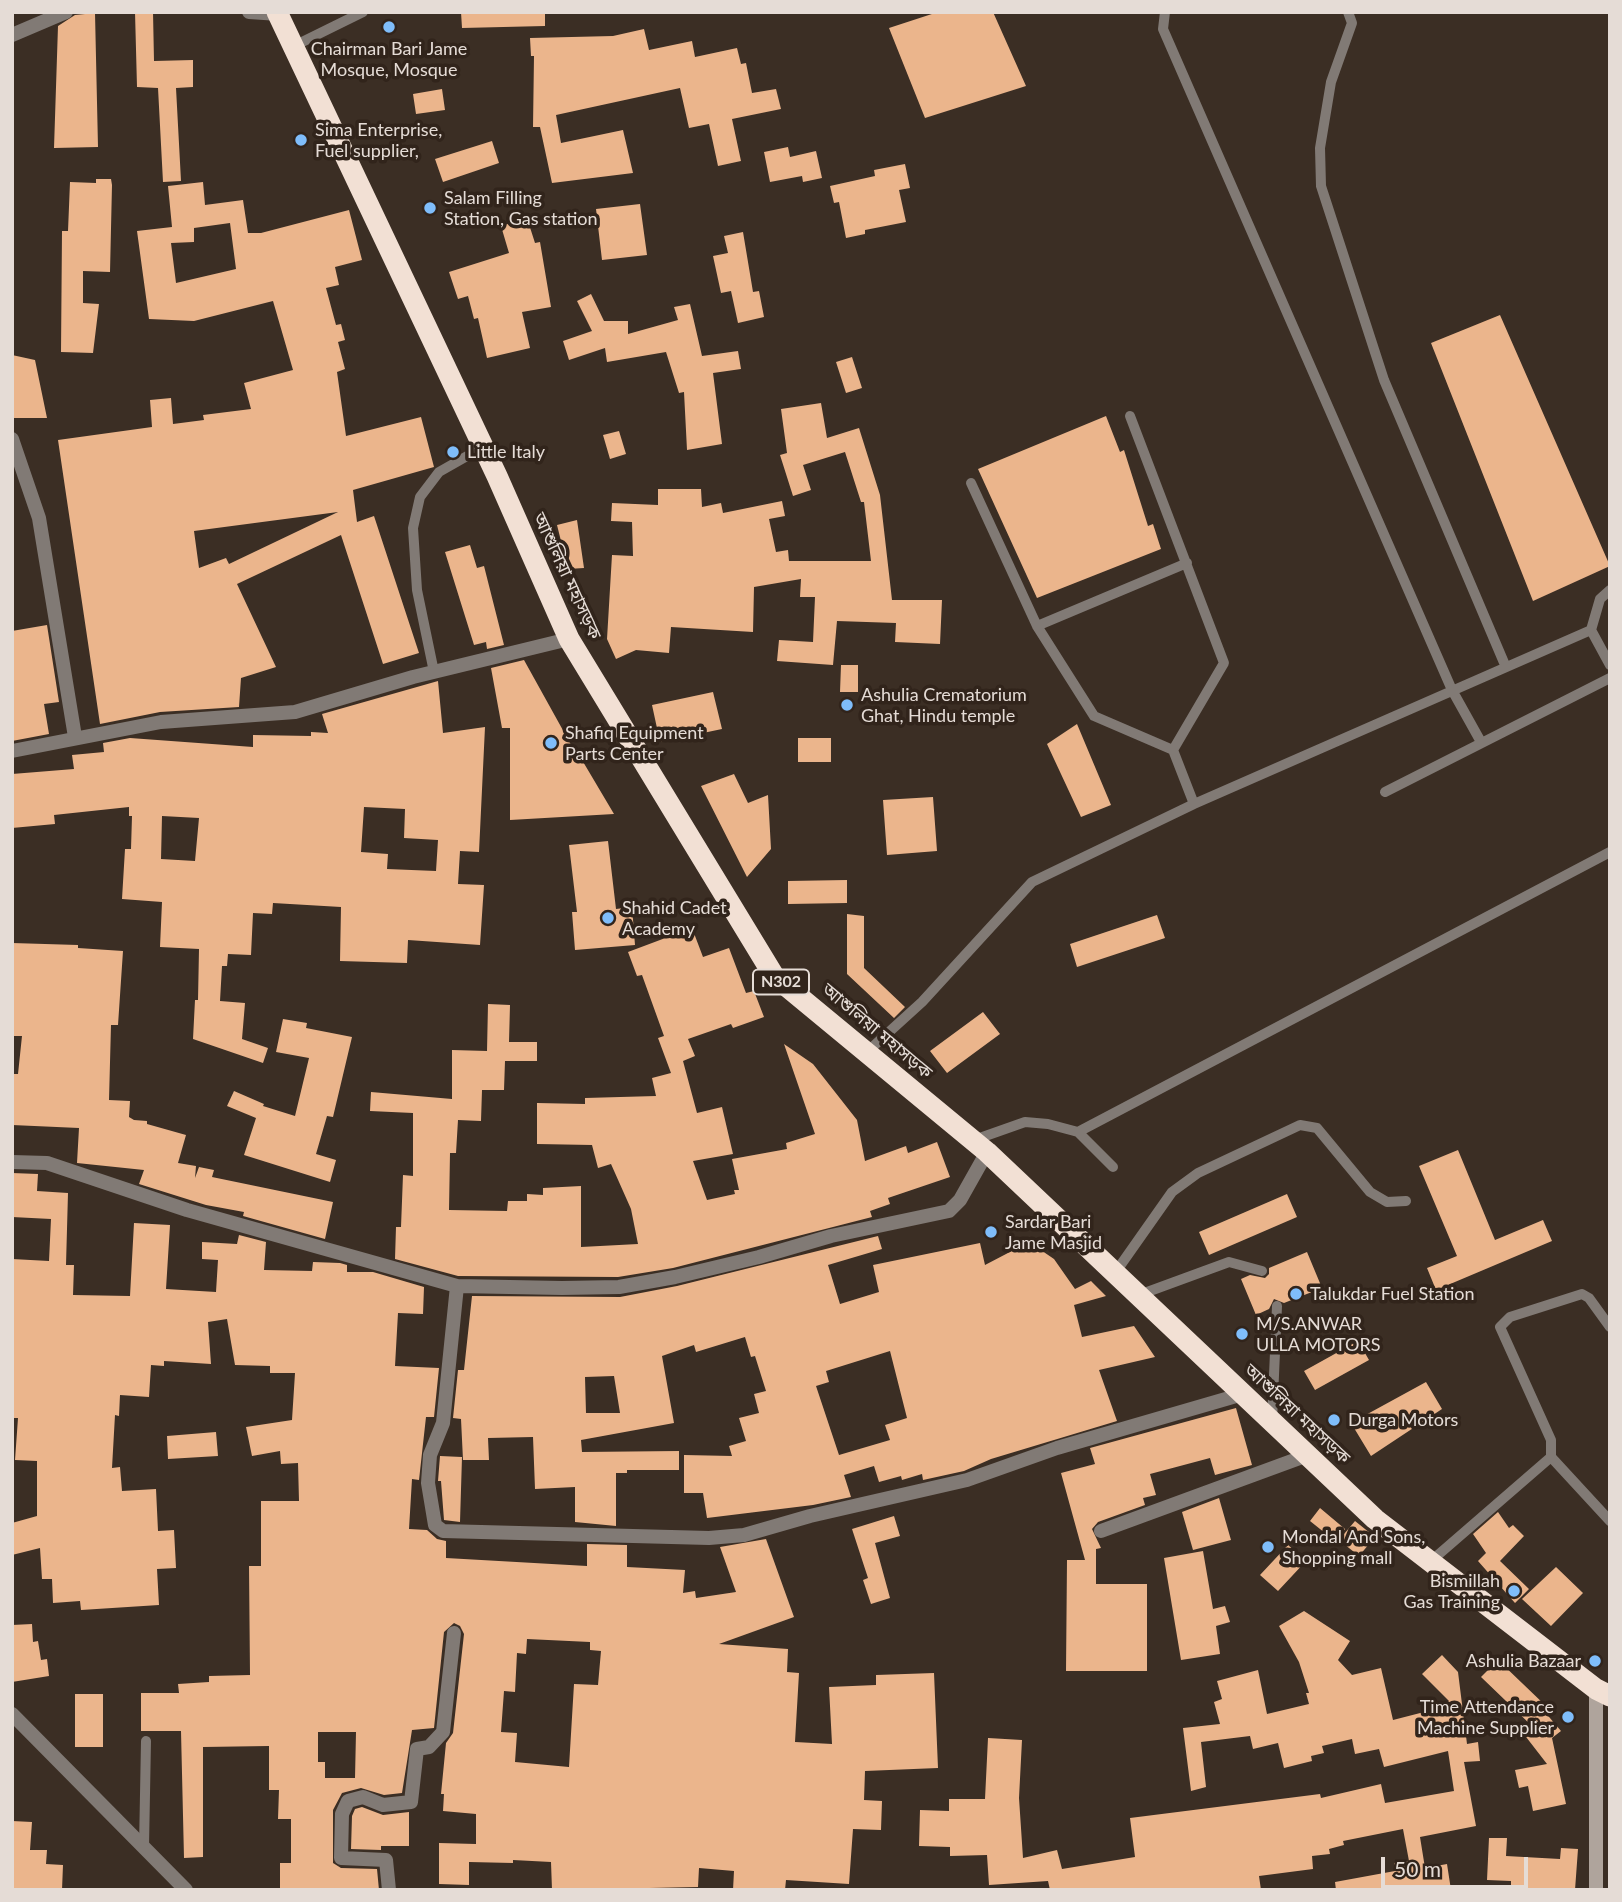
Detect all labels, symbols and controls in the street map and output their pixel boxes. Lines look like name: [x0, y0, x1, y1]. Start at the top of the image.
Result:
marker: Chairman Bari Jame Mosque, Mosque: [381, 19, 397, 35]
place label: Chairman Bari Jame Mosque, Mosque: [311, 38, 467, 80]
place label: Sima Enterprise, Fuel supplier,: [315, 119, 442, 162]
marker: Sima Enterprise, Fuel supplier,: [293, 132, 309, 148]
place label: Salam Filling Station, Gas station: [444, 187, 598, 230]
marker: Salam Filling Station, Gas station: [422, 200, 438, 216]
place label: Little Italy: [467, 441, 545, 463]
marker: Little Italy: [445, 444, 461, 460]
street label: আশুলিয়া মহাসড়ক: [528, 509, 606, 643]
place label: Ashulia Crematorium Ghat, Hindu temple: [861, 684, 1027, 726]
marker: Ashulia Crematorium Ghat, Hindu temple: [839, 697, 855, 713]
place label: Shafiq Equipment Parts Center: [565, 722, 704, 764]
marker: Shafiq Equipment Parts Center: [543, 735, 559, 751]
place label: Shahid Cadet Academy: [622, 897, 727, 940]
marker: Shahid Cadet Academy: [600, 910, 616, 926]
road number: N302: [753, 970, 809, 994]
street label: আশুলিয়া মহাসড়ক: [818, 979, 936, 1083]
place label: Sardar Bari Jame Masjid: [1005, 1211, 1102, 1254]
marker: Sardar Bari Jame Masjid: [983, 1224, 999, 1240]
place label: Talukdar Fuel Station: [1310, 1283, 1475, 1305]
marker: Talukdar Fuel Station: [1288, 1286, 1304, 1302]
place label: M/S.ANWAR ULLA MOTORS: [1256, 1313, 1381, 1356]
marker: M/S.ANWAR ULLA MOTORS: [1234, 1326, 1250, 1342]
street label: আশুলিয়া মহাসড়ক: [1240, 1359, 1354, 1469]
place label: Durga Motors: [1348, 1409, 1458, 1431]
marker: Durga Motors: [1326, 1412, 1342, 1428]
place label: Mondal And Sons, Shopping mall: [1282, 1526, 1425, 1568]
marker: Mondal And Sons, Shopping mall: [1260, 1539, 1276, 1555]
place label: Bismillah Gas Training: [1403, 1570, 1500, 1612]
marker: Bismillah Gas Training: [1506, 1583, 1522, 1599]
place label: Ashulia Bazaar: [1466, 1650, 1581, 1672]
marker: Ashulia Bazaar: [1587, 1653, 1603, 1669]
place label: Time Attendance Machine Supplier: [1417, 1696, 1554, 1738]
marker: Time Attendance Machine Supplier: [1560, 1709, 1576, 1725]
scale bar: [1384, 1842, 1531, 1886]
text: 50 m: [1394, 1856, 1441, 1881]

